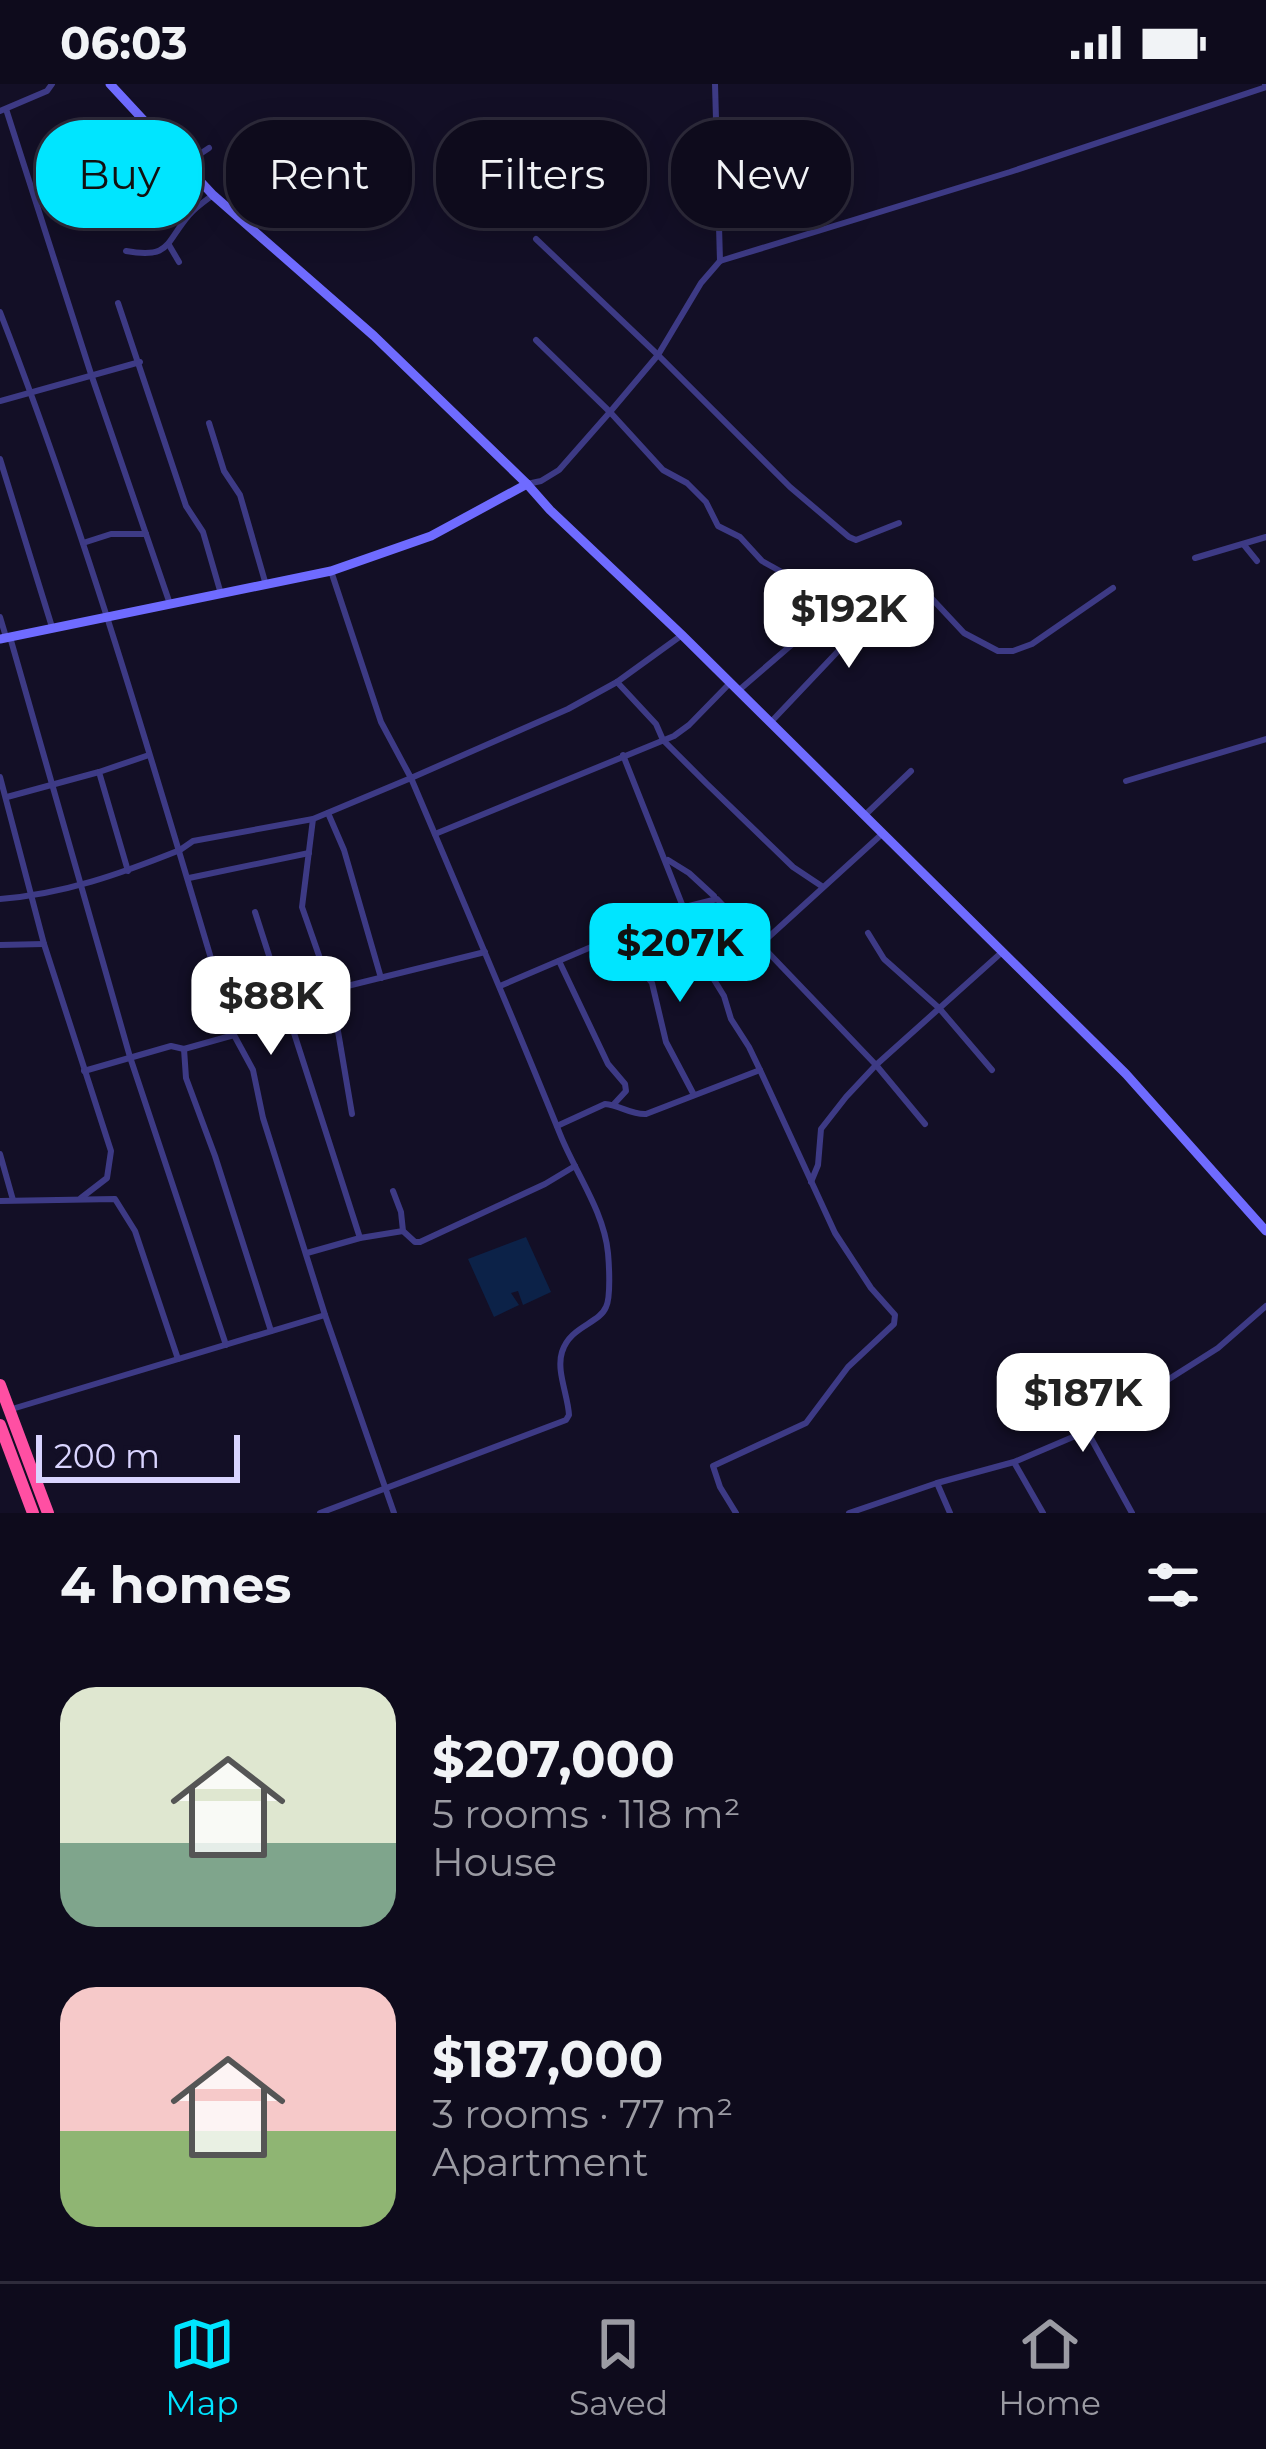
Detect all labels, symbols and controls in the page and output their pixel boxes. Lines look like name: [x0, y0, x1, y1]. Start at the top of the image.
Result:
text: 06:03: [60, 15, 188, 70]
chip: Buy: [36, 120, 202, 228]
chip: Rent: [226, 120, 412, 228]
chip: Filters: [436, 120, 647, 228]
chip: New: [671, 120, 851, 228]
pin: $192K: [765, 569, 933, 671]
text: $192K: [791, 584, 907, 632]
pin: $207K: [596, 903, 764, 1005]
text: $207K: [616, 918, 744, 966]
pin: $88K: [200, 956, 342, 1058]
text: $88K: [218, 971, 324, 1019]
pin: $187K: [999, 1353, 1167, 1455]
text: $187K: [1024, 1368, 1142, 1416]
scale bar: [36, 1429, 240, 1482]
text: 200 m: [54, 1436, 160, 1476]
icon: filters: [1140, 1552, 1206, 1618]
text: 4 homes: [60, 1554, 291, 1616]
text: $207,000: [432, 1728, 675, 1790]
icon: home: [156, 1735, 300, 1879]
text: 5 rooms · 118 m²: [432, 1790, 740, 1838]
text: House: [432, 1838, 557, 1886]
text: $187,000: [432, 2028, 663, 2090]
icon: home: [156, 2035, 300, 2179]
text: 3 rooms · 77 m²: [432, 2090, 733, 2138]
text: Apartment: [432, 2138, 648, 2186]
tab: Map: [165, 2311, 239, 2423]
tab: Saved: [569, 2311, 668, 2423]
tab: Home: [998, 2311, 1101, 2423]

